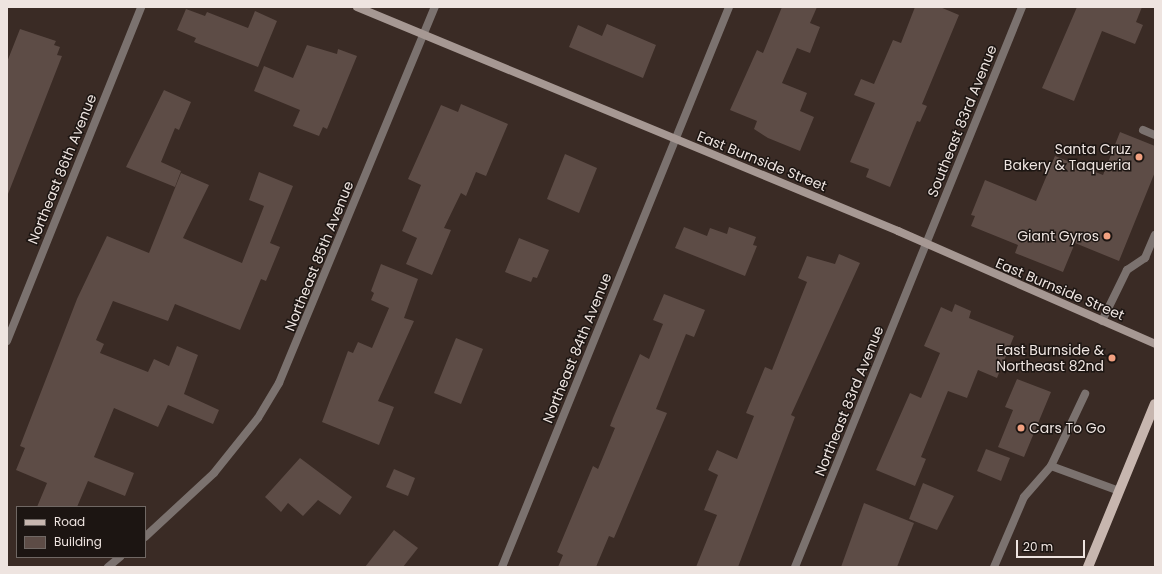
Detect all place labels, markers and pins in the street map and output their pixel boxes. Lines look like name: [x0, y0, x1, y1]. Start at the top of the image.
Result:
place label: Santa Cruz Bakery & Taqueria: [1004, 141, 1131, 174]
marker: Santa Cruz Bakery & Taqueria: [1134, 152, 1144, 162]
place label: Giant Gyros: [1017, 228, 1099, 244]
marker: Giant Gyros: [1102, 231, 1112, 241]
place label: East Burnside & Northeast 82nd: [996, 342, 1104, 374]
marker: East Burnside & Northeast 82nd: [1107, 353, 1117, 363]
place label: Cars To Go: [1029, 420, 1106, 436]
marker: Cars To Go: [1016, 423, 1026, 433]

